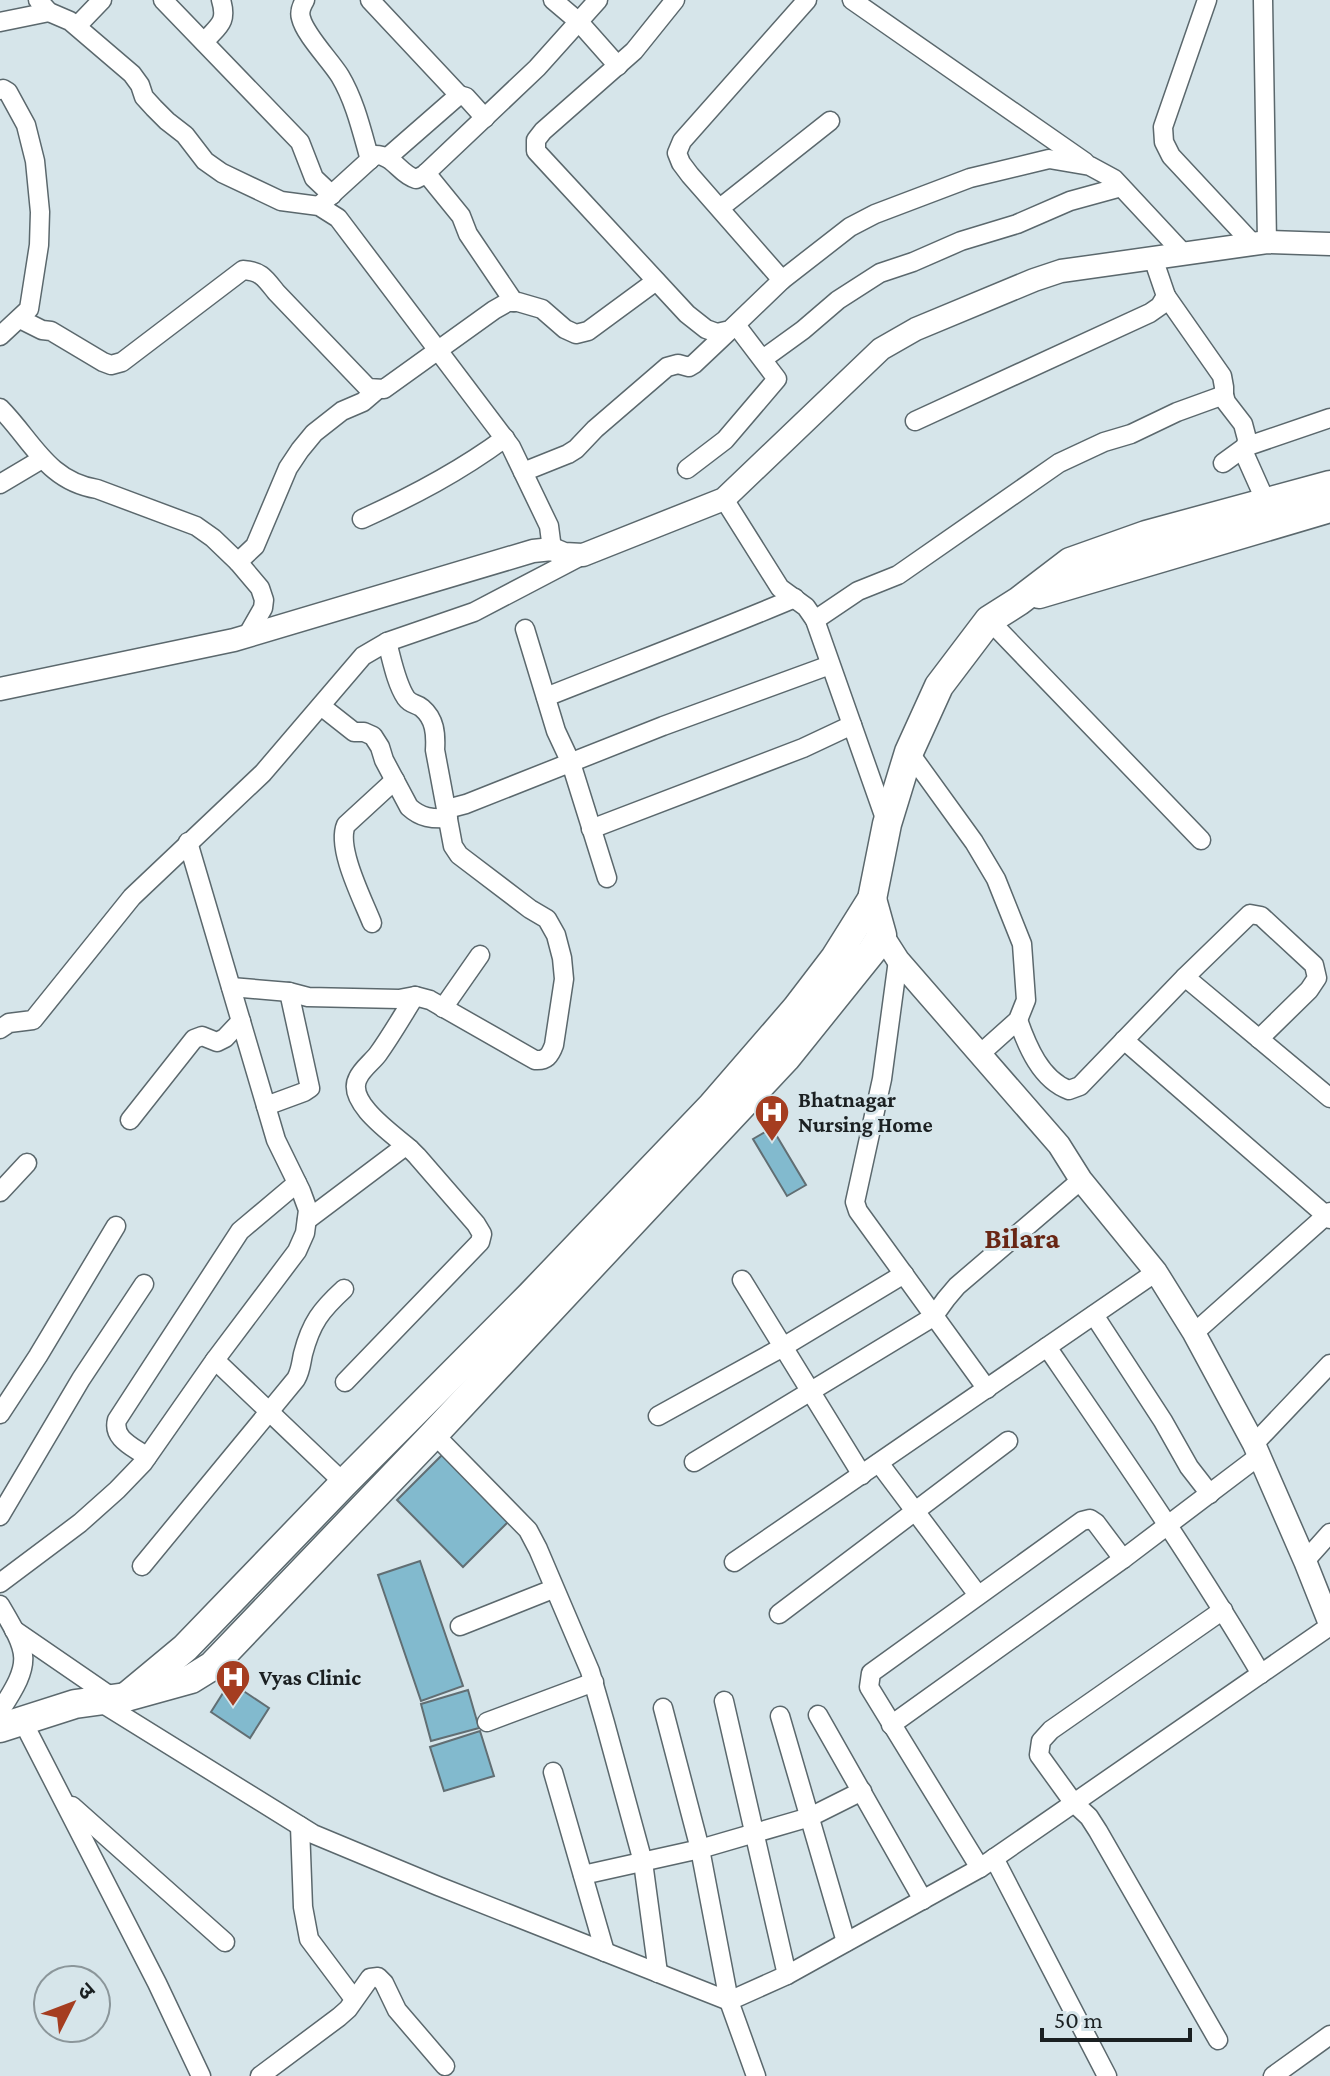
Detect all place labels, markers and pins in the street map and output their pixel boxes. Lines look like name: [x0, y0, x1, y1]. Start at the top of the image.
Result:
place label: Bhatnagar Nursing Home: [798, 1087, 933, 1137]
hospital icon: Bhatnagar Nursing Home: [753, 1093, 791, 1143]
hospital icon: Vyas Clinic: [214, 1658, 252, 1708]
place label: Vyas Clinic: [258, 1665, 361, 1690]

